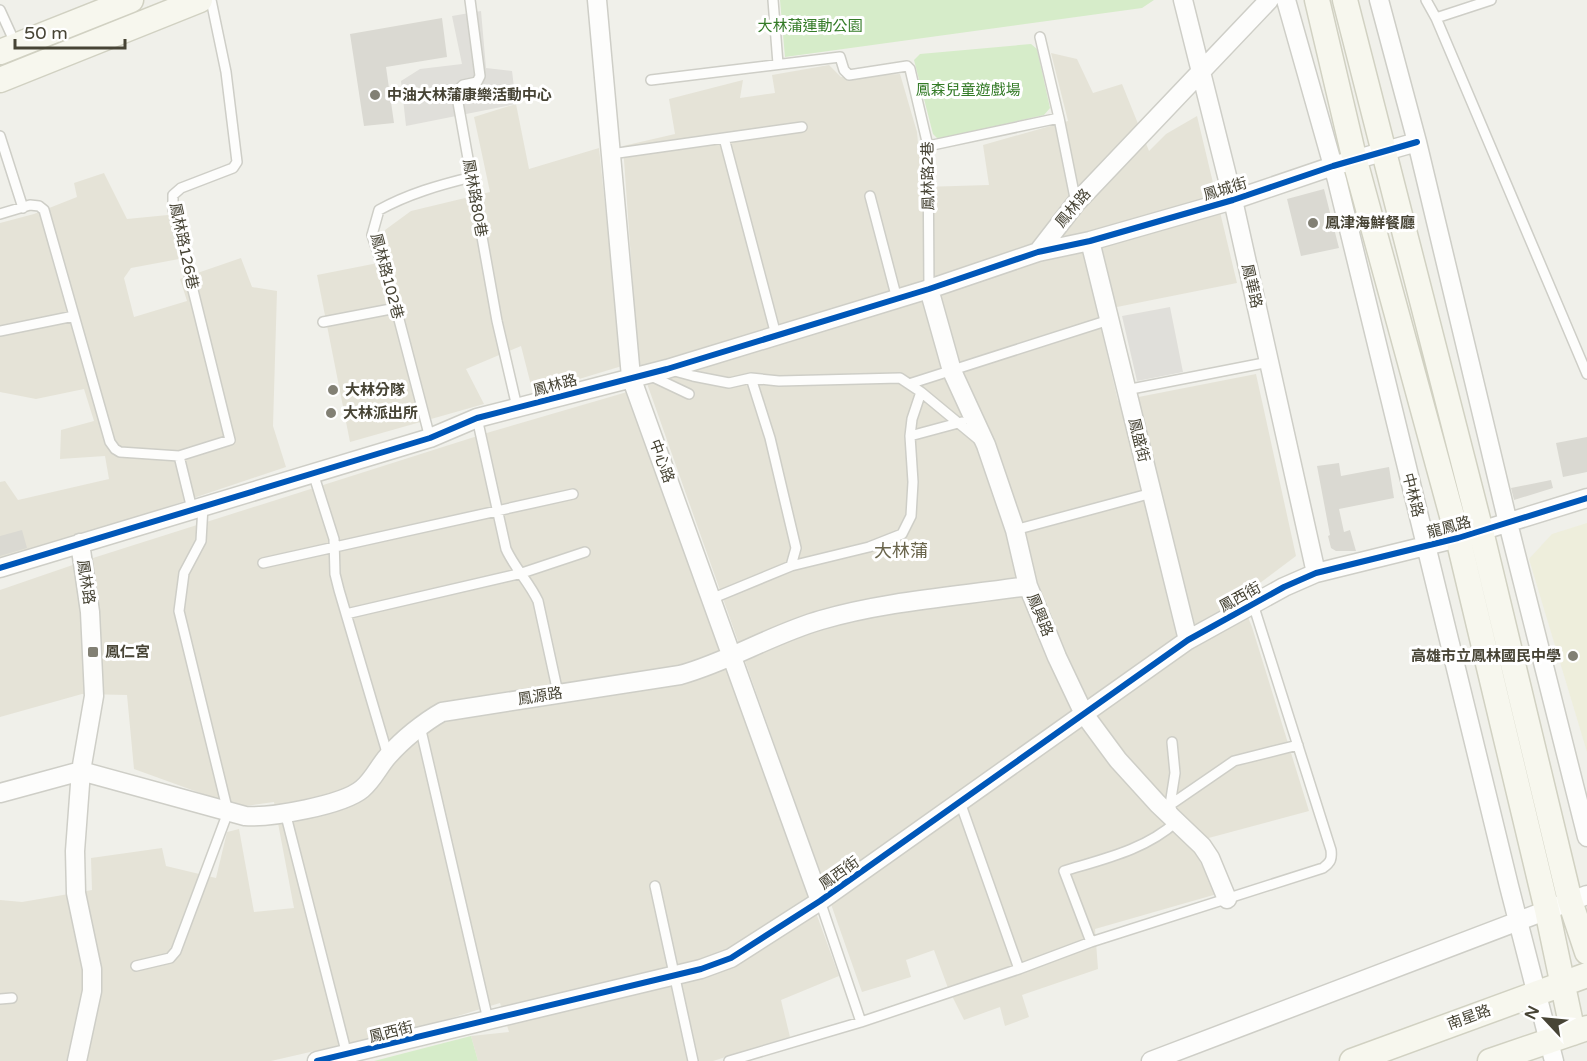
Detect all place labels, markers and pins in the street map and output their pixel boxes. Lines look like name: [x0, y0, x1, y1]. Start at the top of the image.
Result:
place label: 中油大林蒲康樂活動中心: [387, 86, 552, 104]
marker: 中油大林蒲康樂活動中心: [368, 88, 382, 102]
place label: 鳳津海鮮餐廳: [1325, 214, 1415, 232]
marker: 鳳津海鮮餐廳: [1306, 216, 1320, 230]
place label: 大林分隊: [345, 381, 405, 399]
marker: 大林分隊: [326, 383, 340, 397]
place label: 大林派出所: [343, 404, 418, 422]
marker: 大林派出所: [324, 406, 338, 420]
place label: 鳳仁宮: [105, 643, 150, 661]
marker: 鳳仁宮: [86, 645, 100, 659]
place label: 高雄市立鳳林國民中學: [1411, 647, 1561, 665]
marker: 高雄市立鳳林國民中學: [1566, 649, 1580, 663]

